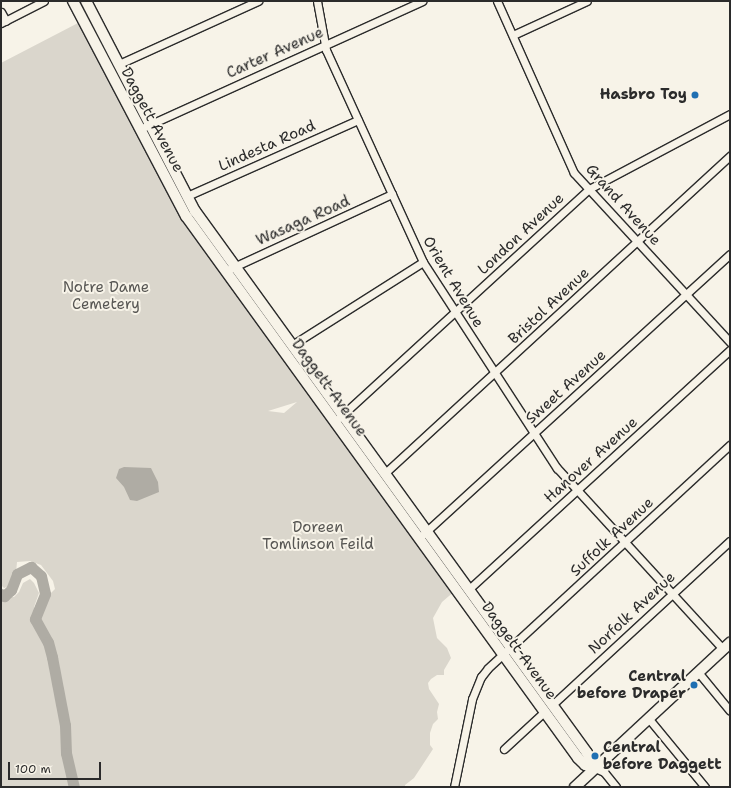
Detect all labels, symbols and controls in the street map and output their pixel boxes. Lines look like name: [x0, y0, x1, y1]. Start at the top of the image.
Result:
street label: Carter Avenue: [224, 24, 326, 82]
street label: Daggett Avenue: [117, 65, 187, 175]
place label: Hasbro Toy: [600, 86, 687, 104]
marker: Hasbro Toy: [690, 90, 700, 100]
street label: Lindesta Road: [216, 117, 318, 175]
street label: Grand Avenue: [582, 161, 664, 249]
street label: London Avenue: [474, 189, 568, 279]
street label: Wasaga Road: [253, 192, 353, 250]
street label: Orient Avenue: [419, 233, 487, 331]
street label: Bristol Avenue: [505, 264, 593, 348]
park label: Notre Dame Cemetery: [63, 278, 149, 313]
street label: Daggett Avenue: [288, 336, 370, 440]
street label: Sweet Avenue: [522, 346, 610, 428]
street label: Hanover Avenue: [541, 413, 641, 507]
street label: Suffolk Avenue: [567, 494, 657, 580]
park label: Doreen Tomlinson Feild: [262, 518, 374, 553]
street label: Norfolk Avenue: [585, 568, 679, 658]
street label: Daggett Avenue: [478, 599, 560, 703]
place label: Central before Draper: [577, 667, 686, 702]
marker: Central before Draper: [689, 680, 699, 690]
place label: Central before Daggett: [603, 738, 721, 773]
marker: Central before Daggett: [590, 751, 600, 761]
scale bar: [10, 754, 103, 780]
text: 100 m: [15, 761, 51, 777]

